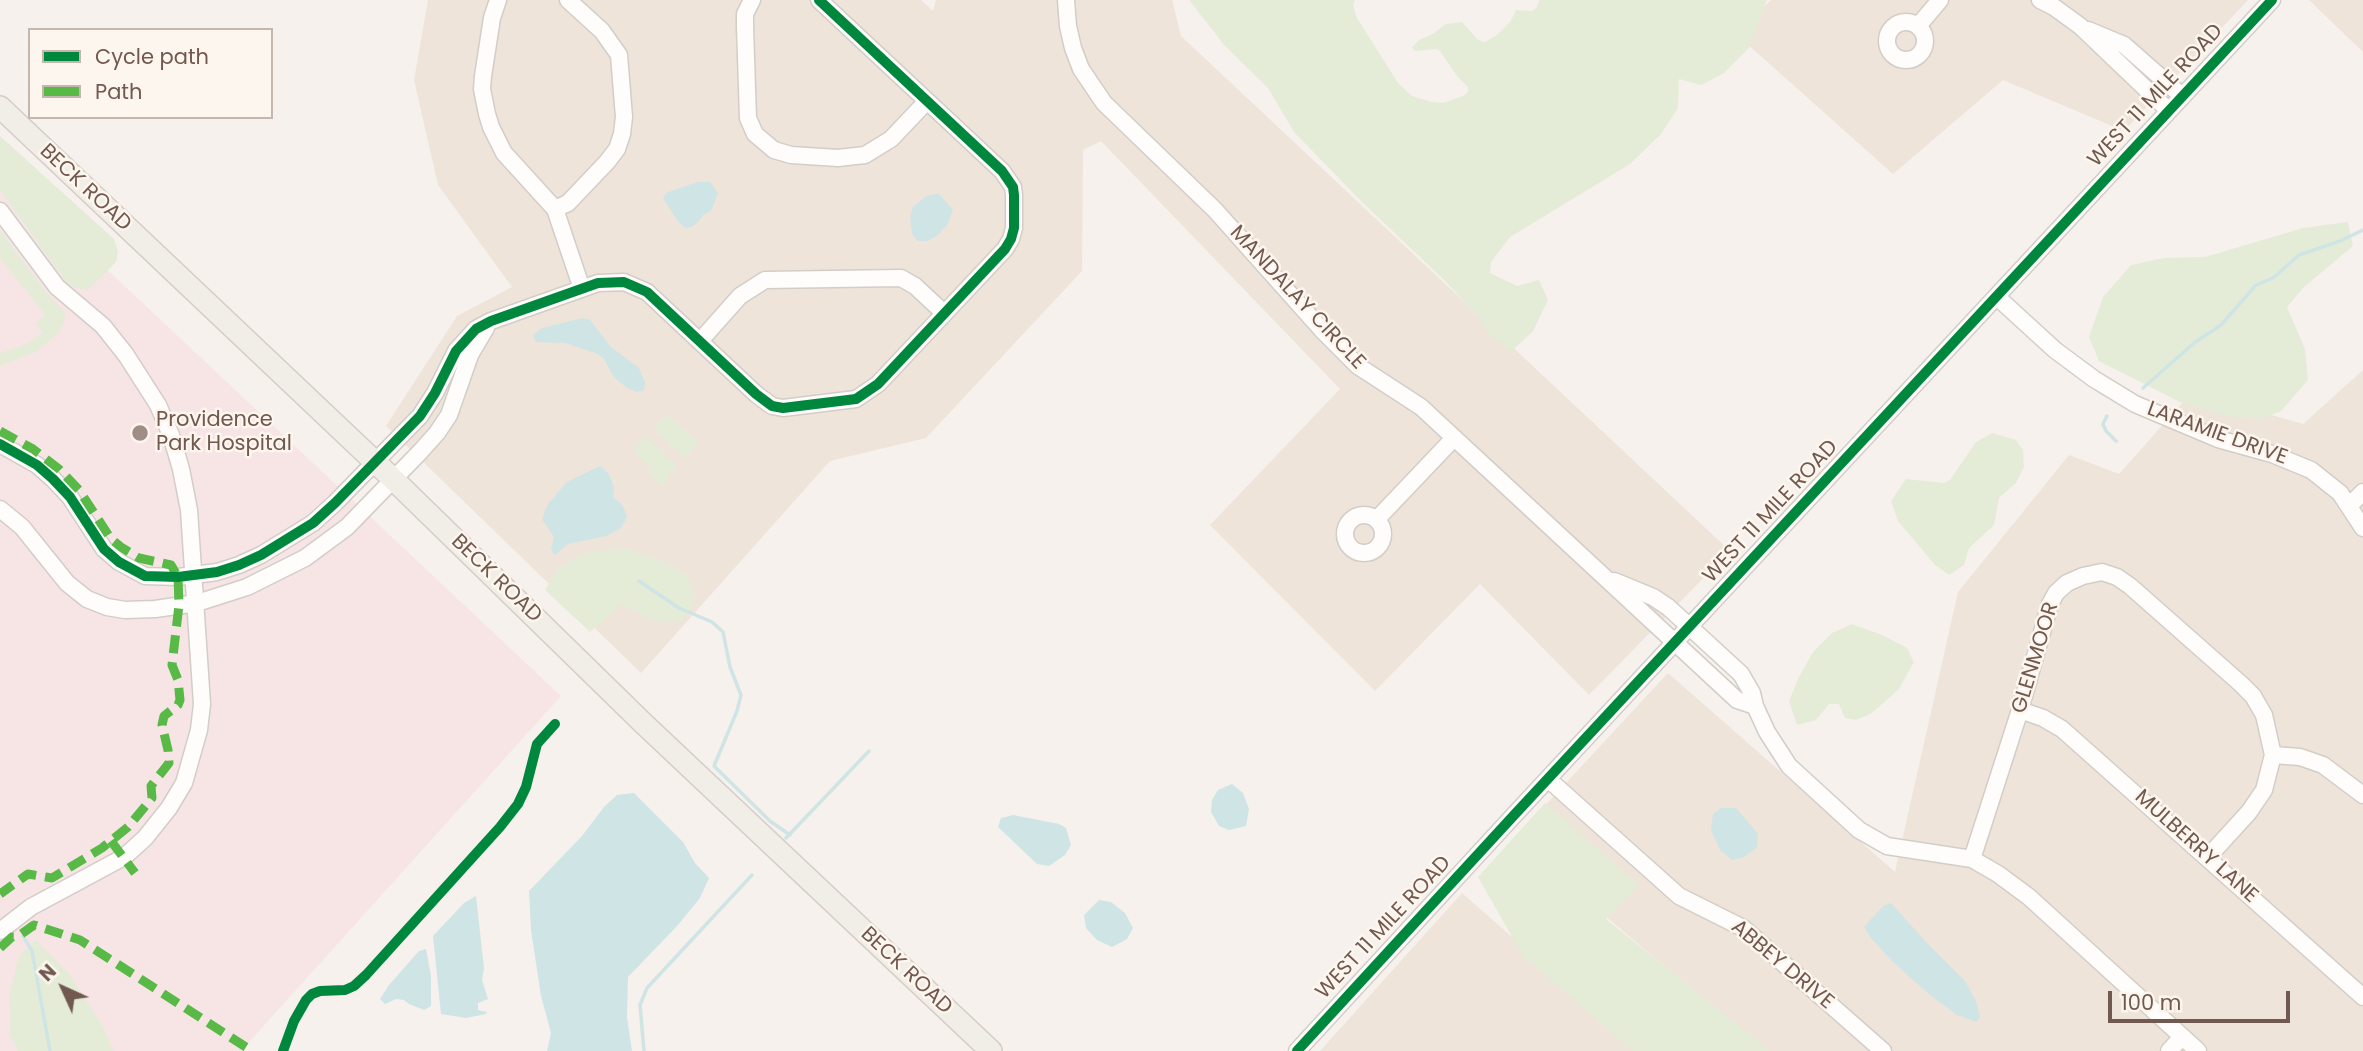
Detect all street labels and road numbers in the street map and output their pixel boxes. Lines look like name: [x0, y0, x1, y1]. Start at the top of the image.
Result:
street label: WEST 11 MILE ROAD: [2083, 19, 2229, 173]
street label: BECK ROAD: [34, 139, 136, 237]
street label: MANDALAY CIRCLE: [1224, 221, 1370, 375]
street label: LARAMIE DRIVE: [2143, 397, 2291, 471]
street label: WEST 11 MILE ROAD: [1698, 435, 1844, 589]
street label: BECK ROAD: [445, 530, 547, 628]
street label: GLENMOOR: [2007, 599, 2065, 717]
street label: MULBERRY LANE: [2129, 785, 2263, 909]
street label: WEST 11 MILE ROAD: [1311, 851, 1457, 1005]
street label: ABBEY DRIVE: [1726, 915, 1838, 1015]
street label: BECK ROAD: [855, 922, 957, 1020]

